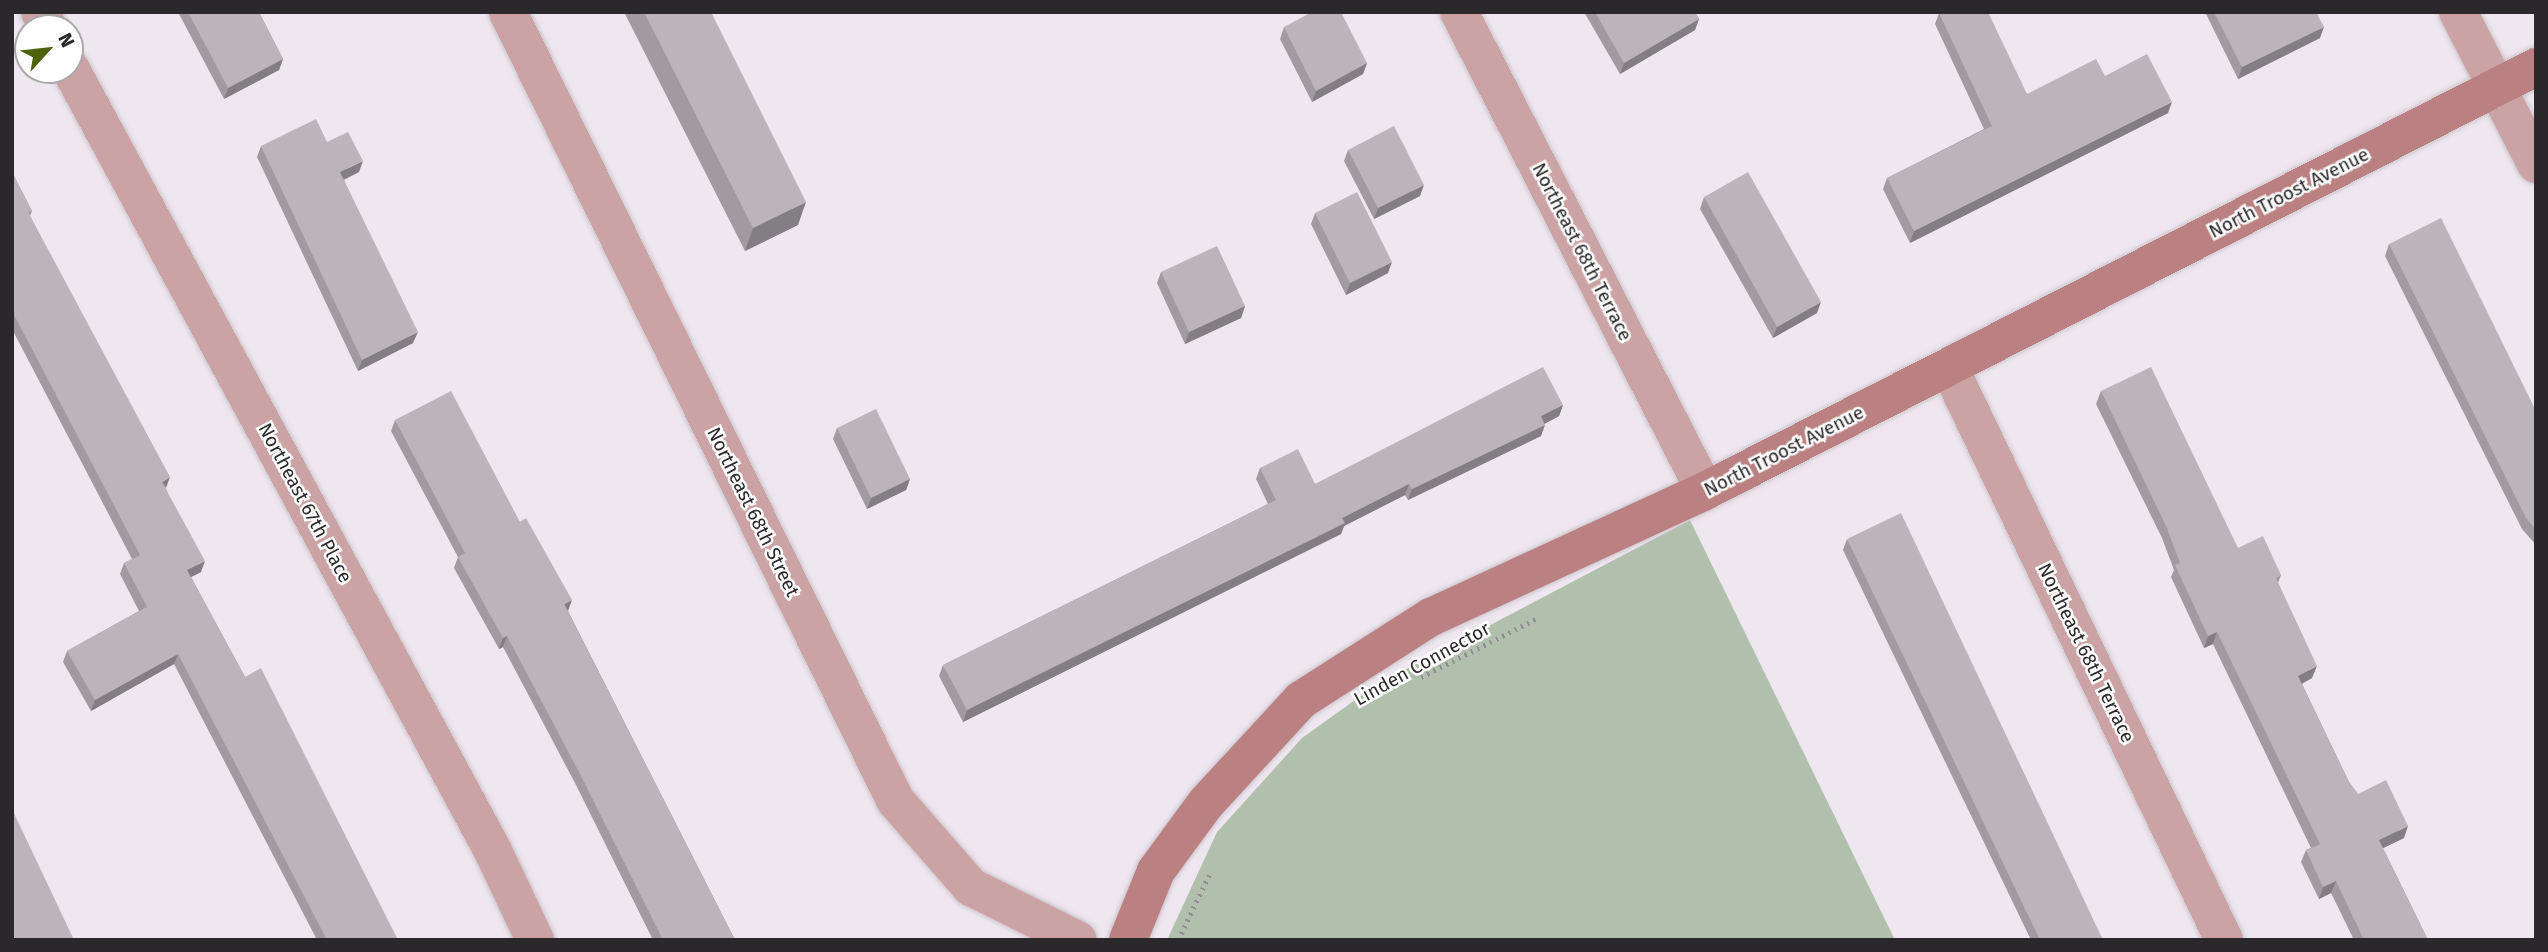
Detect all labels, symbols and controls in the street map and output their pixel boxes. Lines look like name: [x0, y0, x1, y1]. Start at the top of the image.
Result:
north arrow: [14, 14, 84, 84]
text: N: [53, 29, 79, 51]
street label: North Troost Avenue: [2205, 143, 2373, 243]
street label: Northeast 68th Terrace: [1527, 159, 1637, 345]
street label: North Troost Avenue: [1700, 401, 1868, 501]
street label: Northeast 67th Place: [253, 419, 357, 587]
street label: Northeast 68th Street: [702, 424, 804, 600]
street label: Northeast 68th Terrace: [2033, 560, 2139, 746]
street label: Linden Connector: [1350, 617, 1494, 711]

